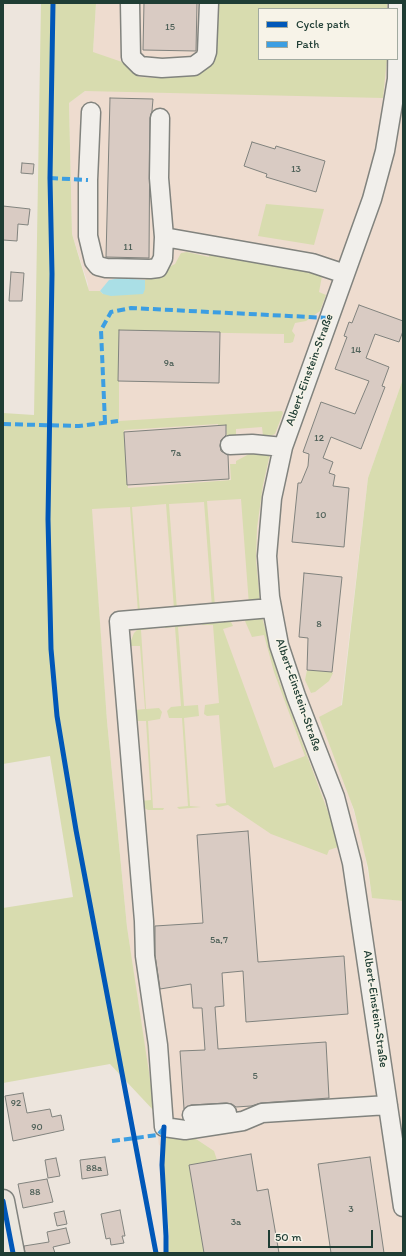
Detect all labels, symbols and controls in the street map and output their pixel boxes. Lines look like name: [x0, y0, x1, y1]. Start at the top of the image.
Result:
legend: [258, 8, 398, 60]
text: Cycle path: [296, 17, 350, 31]
house number: 15: [165, 21, 175, 33]
text: Path: [296, 37, 319, 51]
house number: 13: [291, 163, 301, 175]
house number: 11: [123, 241, 133, 253]
street label: Albert-Einstein-Straße: [283, 312, 337, 428]
house number: 14: [351, 344, 361, 356]
house number: 9a: [164, 357, 174, 369]
house number: 12: [314, 432, 324, 444]
house number: 7a: [171, 447, 181, 459]
house number: 10: [316, 509, 326, 521]
house number: 8: [316, 618, 322, 630]
street label: Albert-Einstein-Straße: [272, 637, 324, 753]
house number: 5a,7: [210, 934, 228, 946]
street label: Albert-Einstein-Straße: [360, 949, 390, 1069]
house number: 5: [252, 1070, 258, 1082]
house number: 92: [11, 1097, 21, 1109]
house number: 90: [31, 1121, 43, 1133]
house number: 88a: [86, 1162, 102, 1174]
house number: 88: [30, 1186, 40, 1198]
house number: 3: [348, 1203, 354, 1215]
house number: 3a: [231, 1216, 241, 1228]
scale bar: [270, 1222, 375, 1248]
text: 50 m: [275, 1230, 301, 1244]

